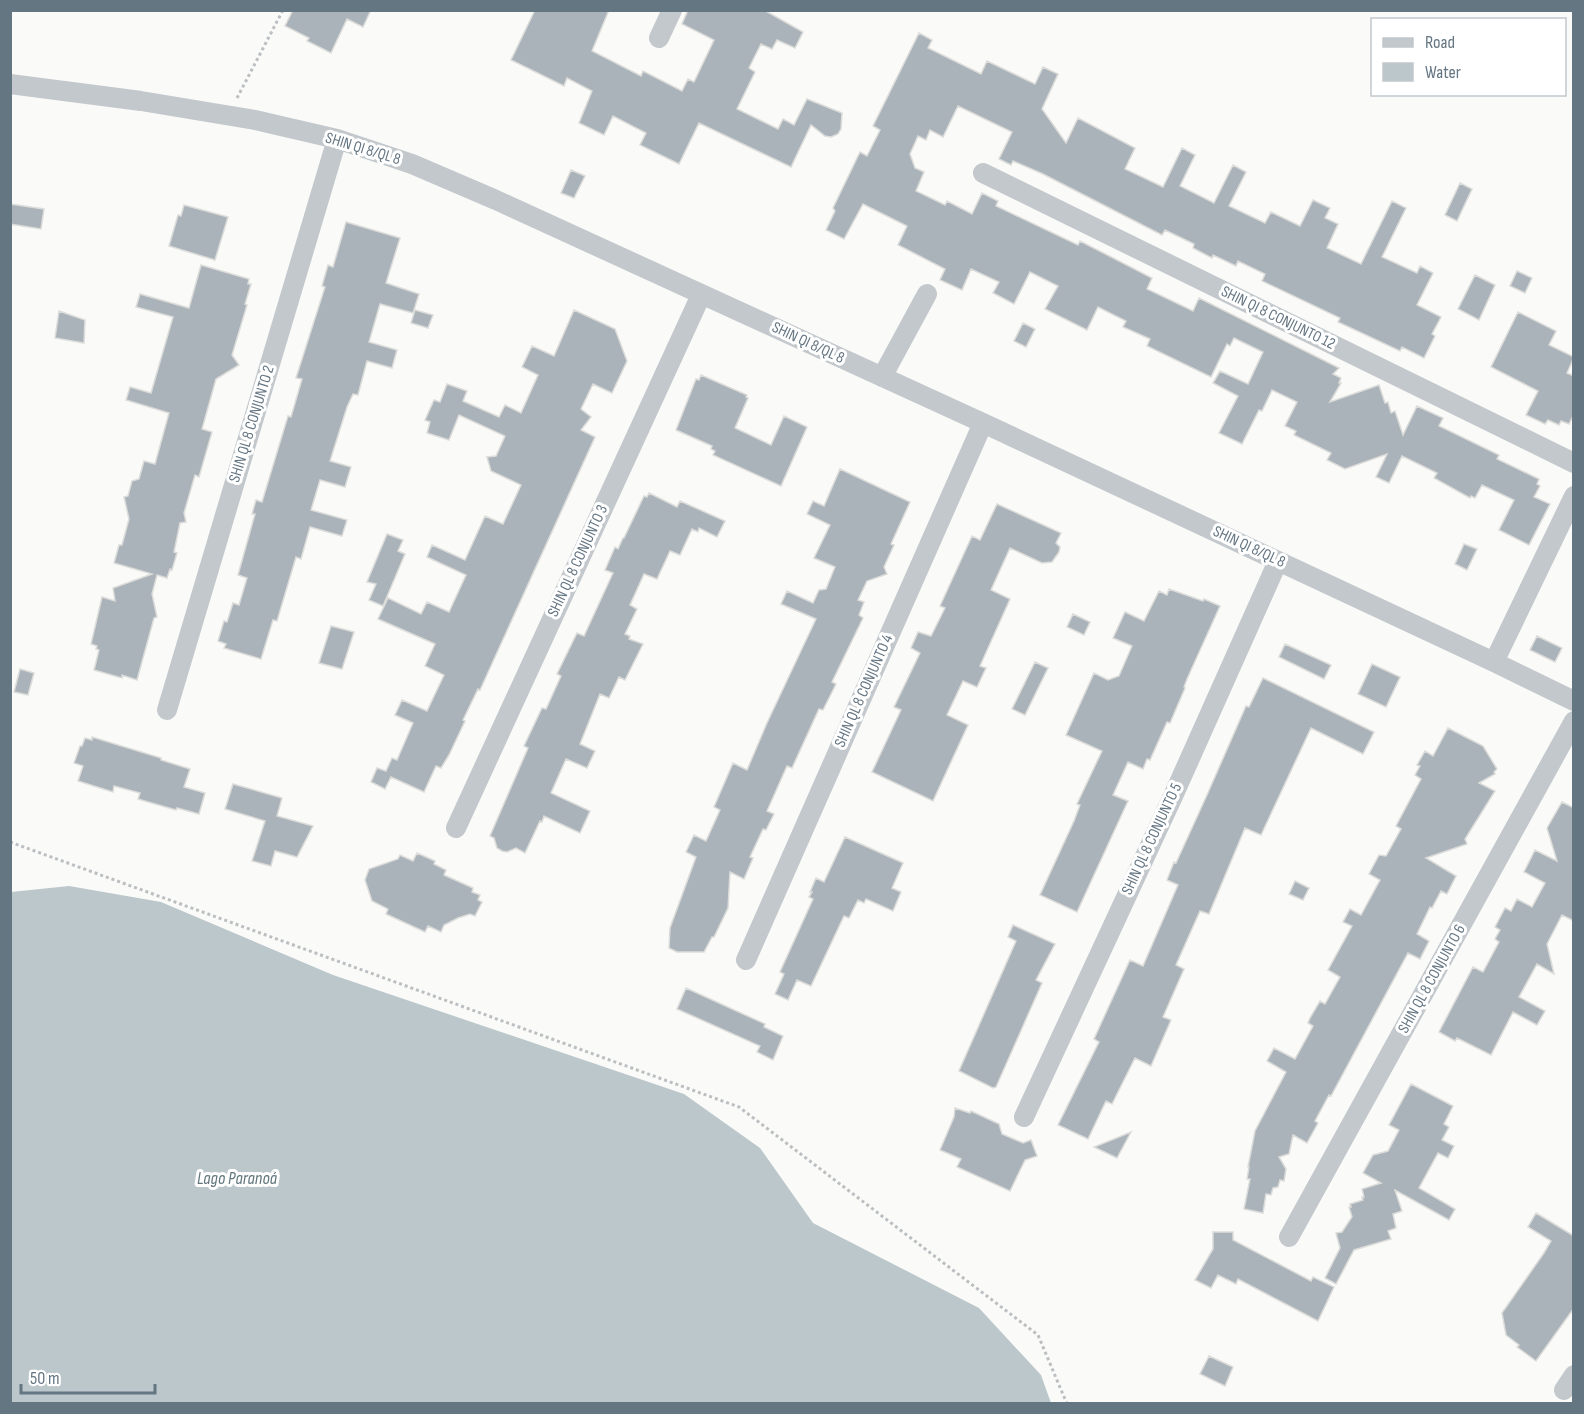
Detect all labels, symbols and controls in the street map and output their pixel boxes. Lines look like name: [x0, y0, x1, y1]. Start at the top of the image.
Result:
legend: [1371, 18, 1566, 96]
text: Road: [1425, 32, 1455, 53]
text: Water: [1425, 62, 1461, 83]
street label: SHIN QI 8/QL 8: [323, 129, 403, 169]
street label: SHIN QI 8 CONJUNTO 12: [1218, 282, 1338, 354]
street label: SHIN QI 8/QL 8: [769, 318, 847, 368]
street label: SHIN QL 8 CONJUNTO 2: [225, 363, 279, 485]
street label: SHIN QL 8 CONJUNTO 3: [544, 502, 612, 620]
street label: SHIN QI 8/QL 8: [1210, 522, 1288, 572]
street label: SHIN QL 8 CONJUNTO 4: [831, 631, 897, 750]
street label: SHIN QL 8 CONJUNTO 5: [1118, 780, 1186, 898]
street label: SHIN QL 8 CONJUNTO 6: [1394, 921, 1470, 1037]
water label: Lago Paranoá: [197, 1168, 278, 1189]
scale bar: [21, 1357, 154, 1395]
text: 50 m: [30, 1368, 60, 1389]

